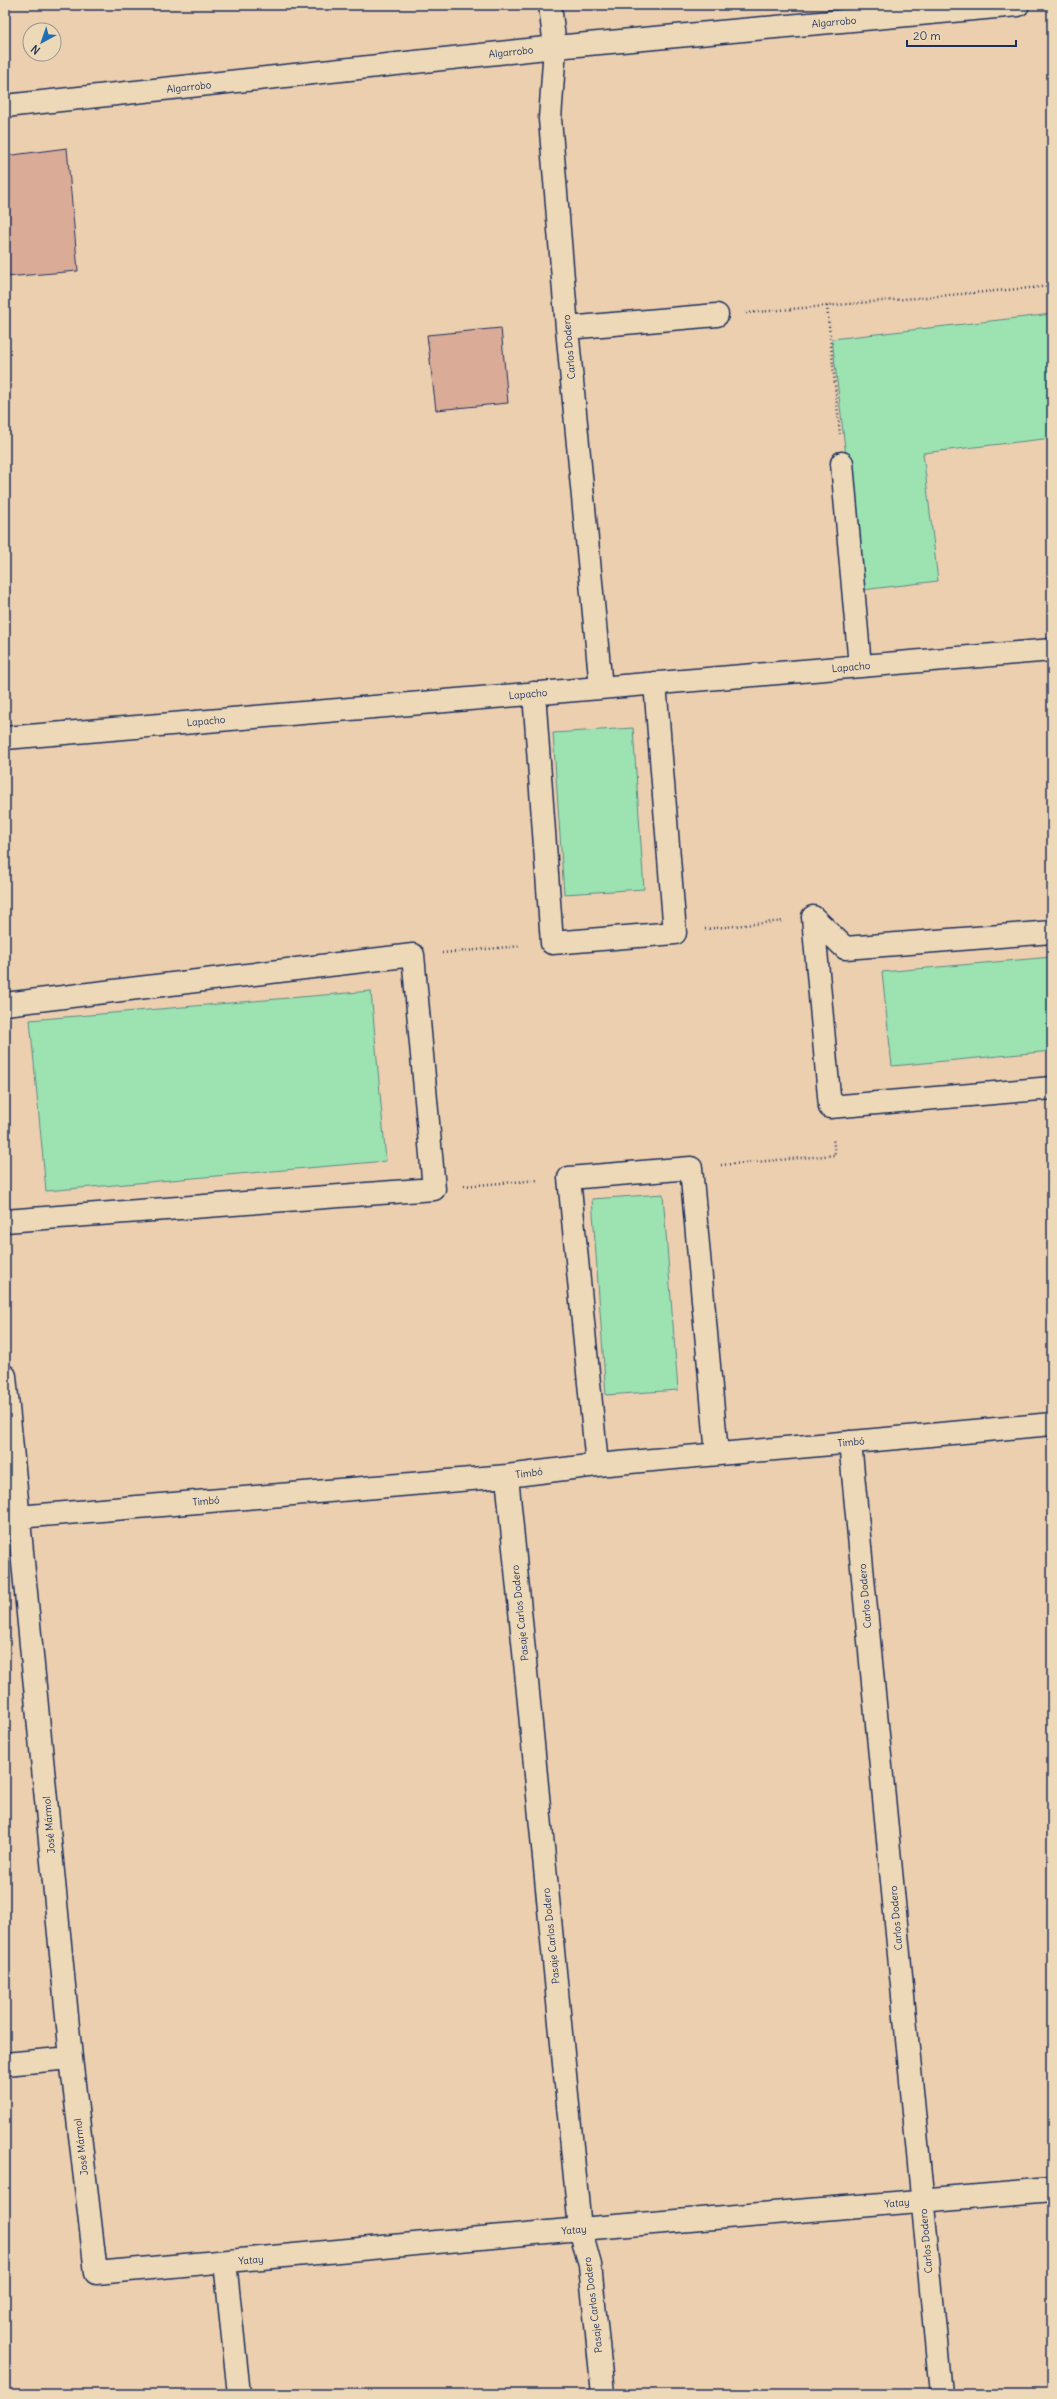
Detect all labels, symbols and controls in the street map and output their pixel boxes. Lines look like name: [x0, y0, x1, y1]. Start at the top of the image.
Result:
street label: Algarrobo: [811, 14, 857, 30]
north arrow: [22, 22, 62, 62]
scale bar: [907, 22, 1016, 48]
text: 20 m: [913, 28, 941, 43]
text: N: [28, 42, 43, 57]
street label: Algarrobo: [488, 43, 534, 61]
street label: Algarrobo: [166, 78, 212, 96]
street label: Carlos Dodero: [560, 314, 578, 380]
street label: Lapacho: [831, 659, 871, 675]
street label: Lapacho: [508, 686, 548, 702]
street label: Lapacho: [186, 713, 226, 729]
street label: Timbó: [837, 1434, 866, 1450]
street label: Timbó: [515, 1465, 544, 1481]
street label: Timbó: [192, 1493, 221, 1509]
street label: Carlos Dodero: [856, 1563, 874, 1629]
street label: Pasaje Carlos Dodero: [508, 1564, 532, 1662]
street label: José Mármol: [40, 1796, 58, 1854]
street label: Carlos Dodero: [887, 1885, 905, 1951]
street label: Pasaje Carlos Dodero: [539, 1887, 563, 1985]
street label: José Mármol: [71, 2118, 91, 2176]
street label: Yatay: [884, 2195, 910, 2211]
street label: Carlos Dodero: [917, 2208, 935, 2274]
street label: Yatay: [561, 2222, 587, 2238]
street label: Yatay: [238, 2252, 264, 2268]
street label: Pasaje Carlos Dodero: [581, 2256, 605, 2354]

